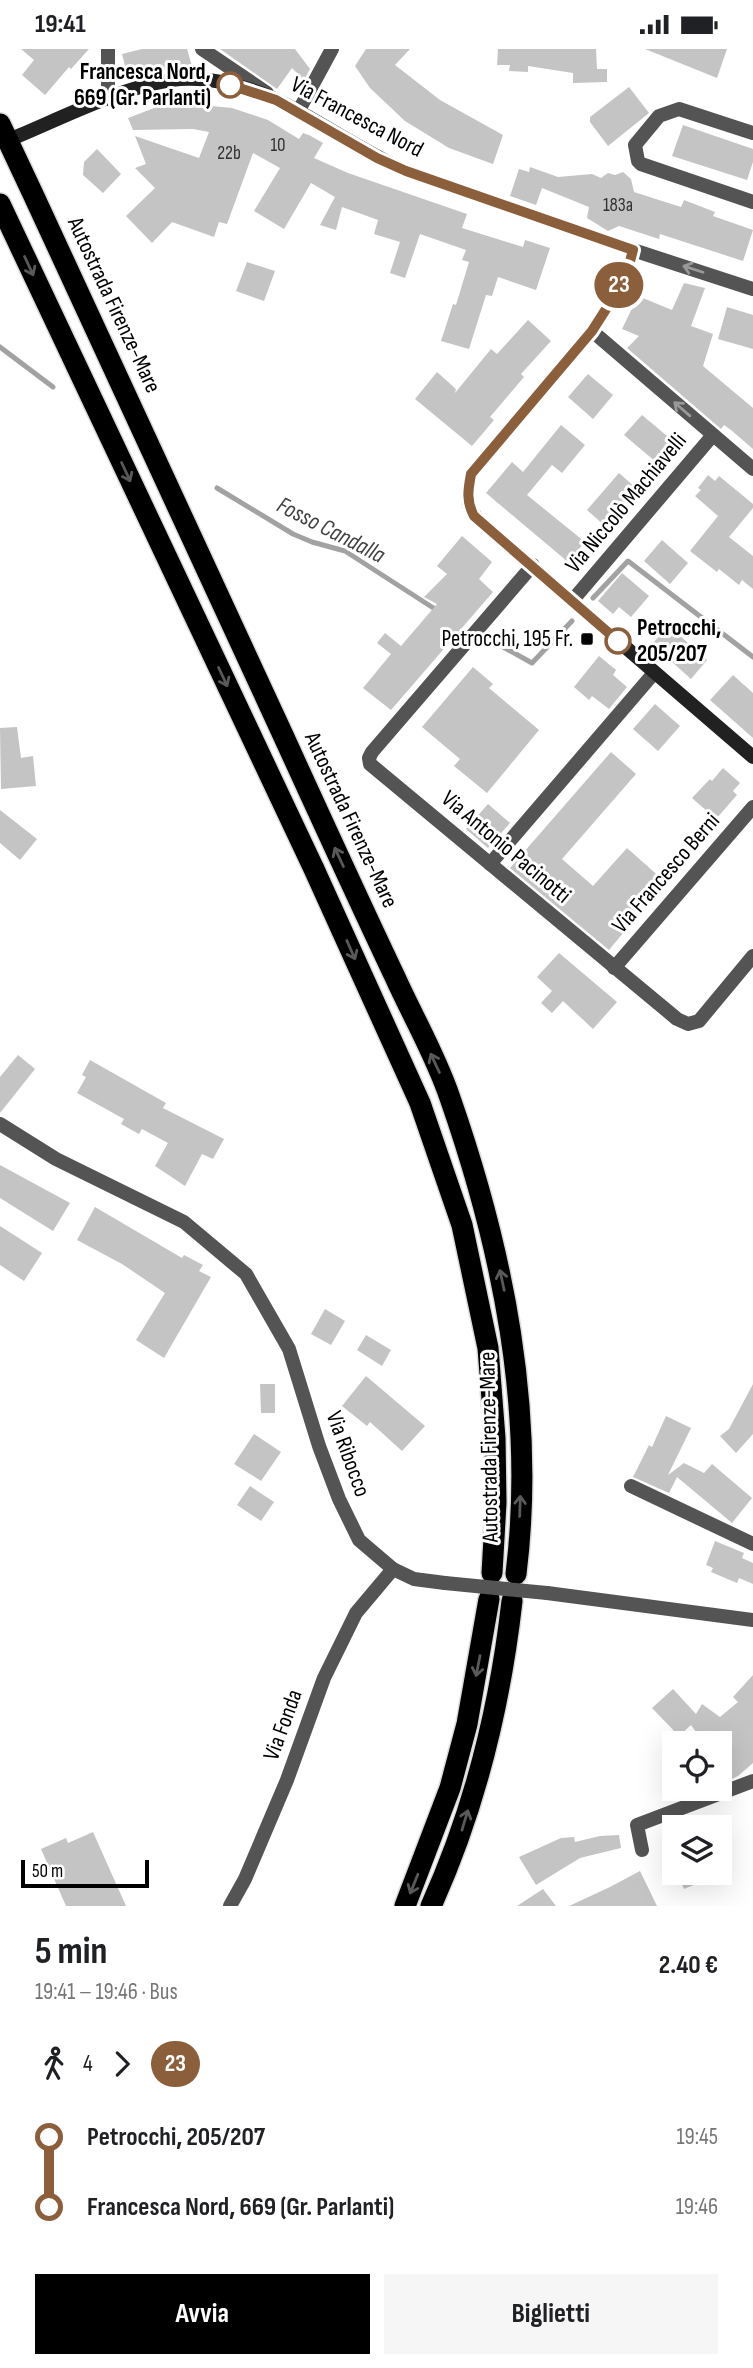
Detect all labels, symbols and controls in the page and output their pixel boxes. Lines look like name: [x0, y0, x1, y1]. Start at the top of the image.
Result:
text: 19:41: [35, 9, 86, 40]
place label: Francesca Nord, 669 (Gr. Parlanti): [74, 58, 211, 112]
street label: Via Francesca Nord: [286, 70, 428, 164]
marker: Francesca Nord, 669 (Gr. Parlanti): [217, 72, 243, 98]
house number: 10: [270, 134, 286, 157]
house number: 22b: [217, 142, 241, 165]
house number: 183a: [603, 194, 633, 217]
street label: Autostrada Firenze-Mare: [61, 212, 167, 397]
one-way arrow: [23, 255, 36, 276]
line badge: 23: [588, 262, 650, 308]
one-way arrow: [682, 262, 704, 275]
text: 23: [608, 270, 630, 299]
one-way arrow: [674, 401, 692, 417]
street label: Via Niccolò Machiavelli: [559, 427, 693, 579]
one-way arrow: [119, 461, 133, 482]
water label: Fosso Candalla: [272, 490, 390, 570]
place label: Petrocchi, 205/207: [637, 614, 721, 668]
place label: Petrocchi, 195 Fr.: [441, 625, 573, 653]
marker: Petrocchi, 205/207: [605, 628, 631, 654]
marker: Petrocchi, 195 Fr.: [579, 631, 595, 647]
one-way arrow: [217, 666, 231, 687]
street label: Autostrada Firenze-Mare: [298, 727, 404, 912]
street label: Via Antonio Pacinotti: [436, 785, 576, 909]
street label: Via Francesco Berni: [606, 807, 726, 939]
one-way arrow: [332, 847, 345, 868]
one-way arrow: [345, 939, 358, 960]
one-way arrow: [428, 1053, 441, 1074]
one-way arrow: [495, 1269, 509, 1292]
street label: Autostrada Firenze-Mare: [473, 1351, 505, 1544]
street label: Via Ribocco: [320, 1407, 376, 1501]
one-way arrow: [513, 1495, 526, 1518]
one-way arrow: [471, 1654, 485, 1677]
street label: Via Fonda: [257, 1686, 309, 1764]
map controls: [662, 1731, 732, 1885]
button: locate: [662, 1731, 732, 1801]
one-way arrow: [460, 1809, 473, 1831]
button: layers: [662, 1815, 732, 1885]
scale bar: [21, 1857, 149, 1889]
text: 50 m: [32, 1860, 63, 1883]
one-way arrow: [407, 1872, 420, 1894]
text: 5 min: [35, 1929, 107, 1974]
text: 2.40 €: [659, 1950, 718, 1981]
text: 19:41 – 19:46 · Bus: [35, 1978, 178, 2006]
icon: walk: [35, 2045, 73, 2083]
icon: forward: [103, 2045, 141, 2083]
text: 23: [165, 2049, 186, 2078]
text: 4: [83, 2050, 93, 2078]
text: Petrocchi, 205/207: [87, 2122, 265, 2153]
text: 19:45: [677, 2123, 718, 2151]
text: Francesca Nord, 669 (Gr. Parlanti): [87, 2192, 394, 2223]
text: 19:46: [676, 2193, 718, 2221]
button: Avvia: [35, 2274, 370, 2354]
button: Biglietti: [384, 2274, 718, 2354]

